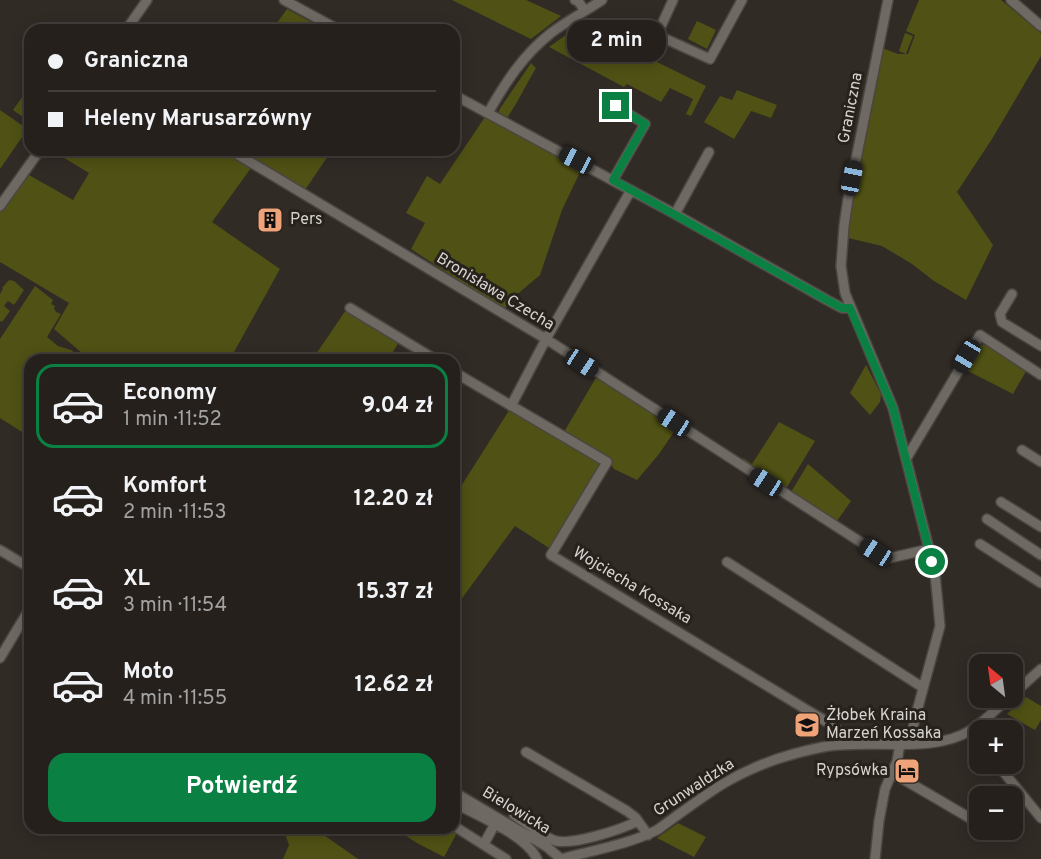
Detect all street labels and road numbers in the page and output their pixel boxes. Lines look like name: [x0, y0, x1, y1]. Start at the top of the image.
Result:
street label: Graniczna: [834, 71, 868, 145]
street label: Bronisława Czecha: [432, 249, 558, 335]
street label: Wojciecha Kossaka: [569, 543, 695, 629]
street label: Grunwaldzka: [650, 754, 738, 822]
street label: Bielowicka: [478, 783, 554, 839]

